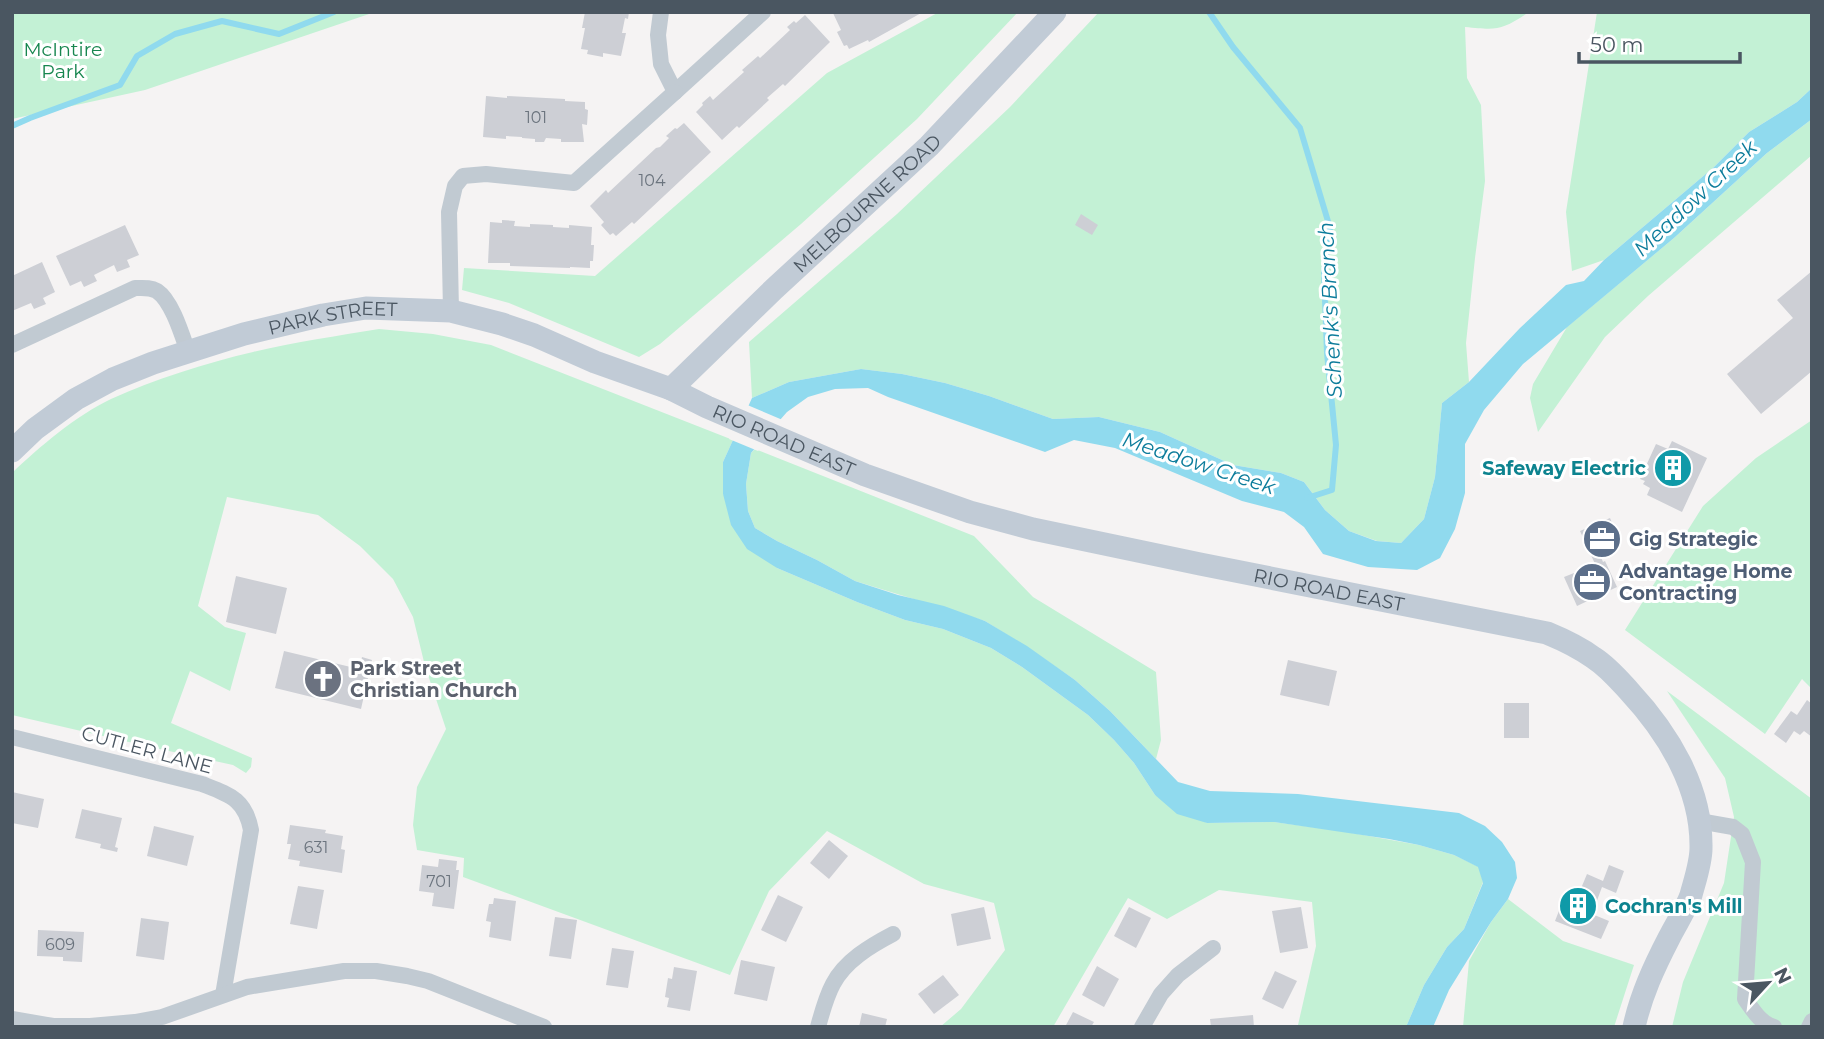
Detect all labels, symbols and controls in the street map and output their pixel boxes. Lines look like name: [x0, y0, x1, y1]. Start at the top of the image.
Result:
scale bar: [1579, 21, 1740, 65]
text: 50 m: [1590, 32, 1644, 57]
park label: McIntire Park: [23, 38, 103, 83]
house number: 101: [525, 108, 547, 127]
street label: MELBOURNE ROAD: [788, 129, 946, 277]
water label: Meadow Creek: [1628, 134, 1763, 261]
house number: 104: [639, 171, 666, 190]
water label: Schenk's Branch: [1313, 221, 1347, 399]
street label: PARK STREET: [266, 296, 398, 339]
street label: RIO ROAD EAST: [709, 399, 859, 481]
water label: Meadow Creek: [1119, 427, 1280, 500]
building icon: Safeway Electric: [1652, 447, 1694, 489]
place label: Safeway Electric: [1482, 457, 1646, 480]
office icon: Gig Strategic: [1581, 518, 1623, 560]
place label: Gig Strategic: [1629, 528, 1758, 551]
place label: Advantage Home Contracting: [1618, 560, 1793, 605]
office icon: Advantage Home Contracting: [1571, 561, 1613, 603]
street label: RIO ROAD EAST: [1252, 563, 1406, 616]
place label: Park Street Christian Church: [350, 657, 517, 702]
church icon: Park Street Christian Church: [302, 658, 344, 700]
street label: CUTLER LANE: [79, 721, 215, 779]
house number: 631: [304, 838, 328, 857]
house number: 701: [426, 872, 452, 891]
building icon: Cochran's Mill: [1557, 885, 1599, 927]
place label: Cochran's Mill: [1605, 895, 1743, 918]
house number: 609: [45, 935, 75, 954]
north arrow: [1733, 948, 1803, 1018]
text: N: [1769, 964, 1797, 988]

